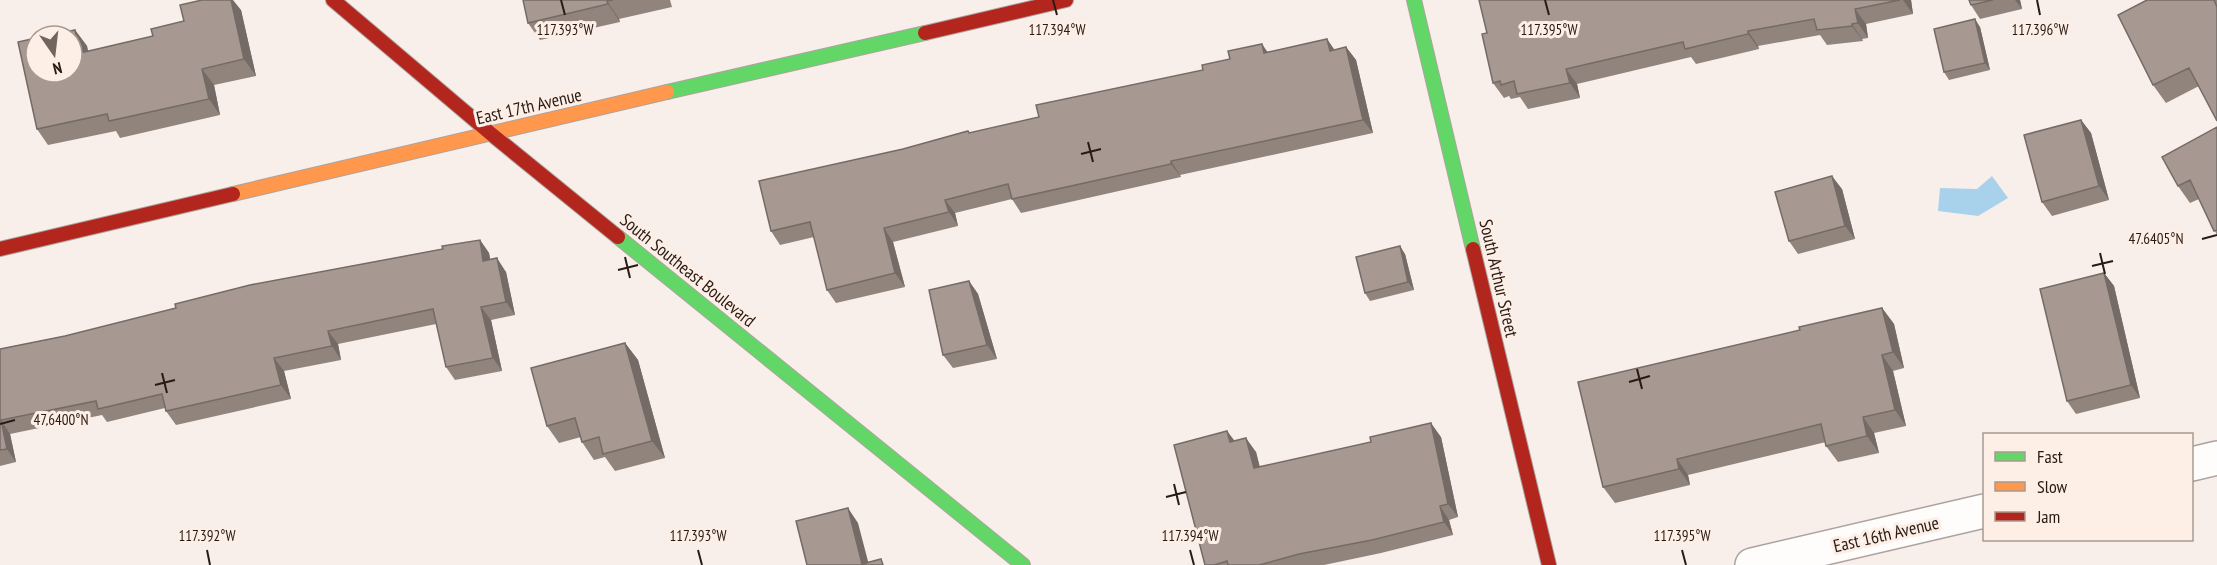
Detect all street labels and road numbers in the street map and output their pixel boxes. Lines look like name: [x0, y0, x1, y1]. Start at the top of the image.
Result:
street label: East 17th Avenue: [474, 83, 584, 129]
street label: South Southeast Boulevard: [616, 208, 760, 332]
street label: South Arthur Street: [1474, 217, 1524, 339]
street label: East 16th Avenue: [1831, 511, 1941, 557]

